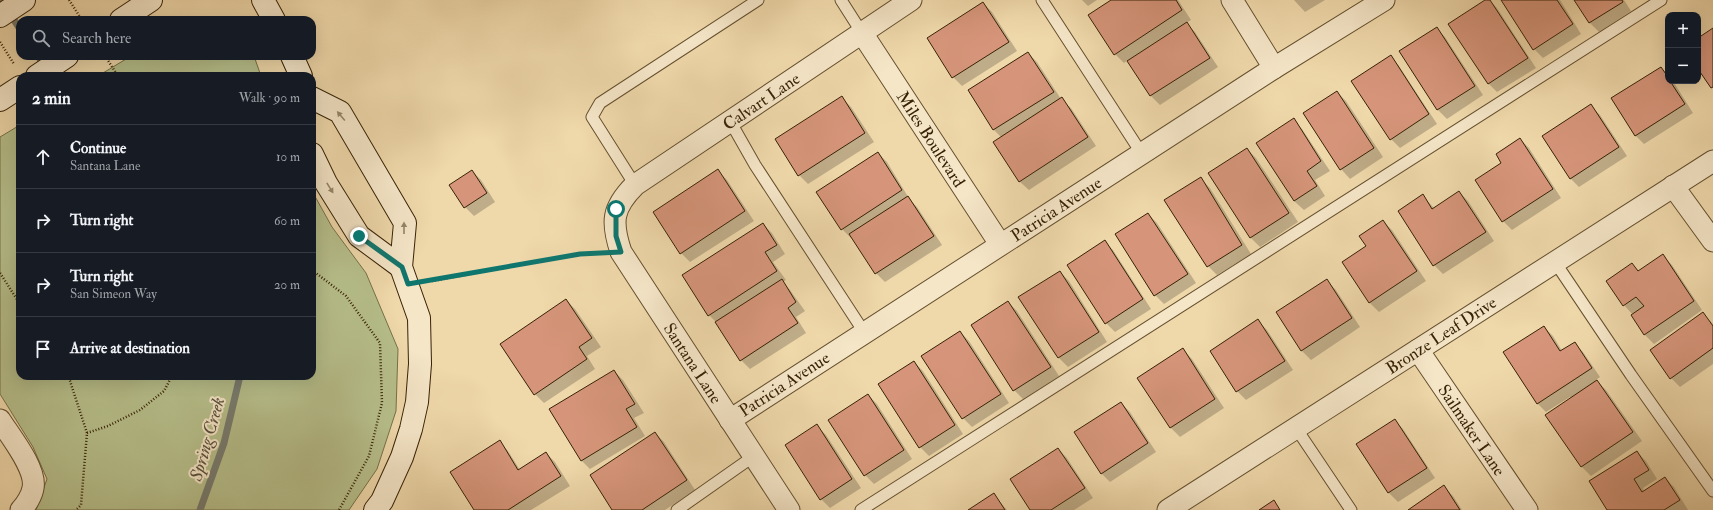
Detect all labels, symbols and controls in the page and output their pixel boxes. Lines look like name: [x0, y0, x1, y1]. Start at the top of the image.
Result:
map controls: [1665, 12, 1701, 84]
button: +: [1665, 12, 1701, 48]
search box: [16, 16, 316, 60]
icon: search: [30, 27, 52, 49]
text: Search here: [62, 29, 131, 48]
button: −: [1665, 48, 1701, 84]
street label: Calvart Lane: [719, 68, 804, 135]
street label: Miles Boulevard: [892, 87, 970, 192]
text: 2 min: [32, 88, 71, 109]
text: Walk · 90 m: [239, 90, 300, 106]
one-way arrow: [337, 110, 345, 121]
text: Continue: [70, 139, 126, 158]
icon: ahead: [32, 146, 54, 168]
text: 10 m: [276, 149, 300, 165]
text: Santana Lane: [70, 158, 140, 174]
street label: Patricia Avenue: [1007, 172, 1106, 247]
one-way arrow: [326, 182, 333, 194]
route start: [607, 200, 625, 218]
icon: right: [32, 210, 54, 232]
text: Turn right: [70, 211, 133, 230]
text: 60 m: [274, 213, 300, 229]
one-way arrow: [401, 221, 407, 234]
route end: [350, 227, 368, 245]
text: Turn right: [70, 267, 133, 286]
icon: right: [32, 274, 54, 296]
text: 20 m: [274, 277, 300, 293]
text: San Simeon Way: [70, 286, 157, 302]
street label: Bronze Leaf Drive: [1382, 292, 1501, 379]
street label: Santana Lane: [659, 319, 726, 408]
icon: arrive: [32, 338, 54, 360]
text: Arrive at destination: [70, 339, 190, 358]
street label: Patricia Avenue: [735, 347, 834, 422]
street label: Sailmaker Lane: [1433, 381, 1510, 480]
water label: Spring Creek: [184, 395, 230, 485]

